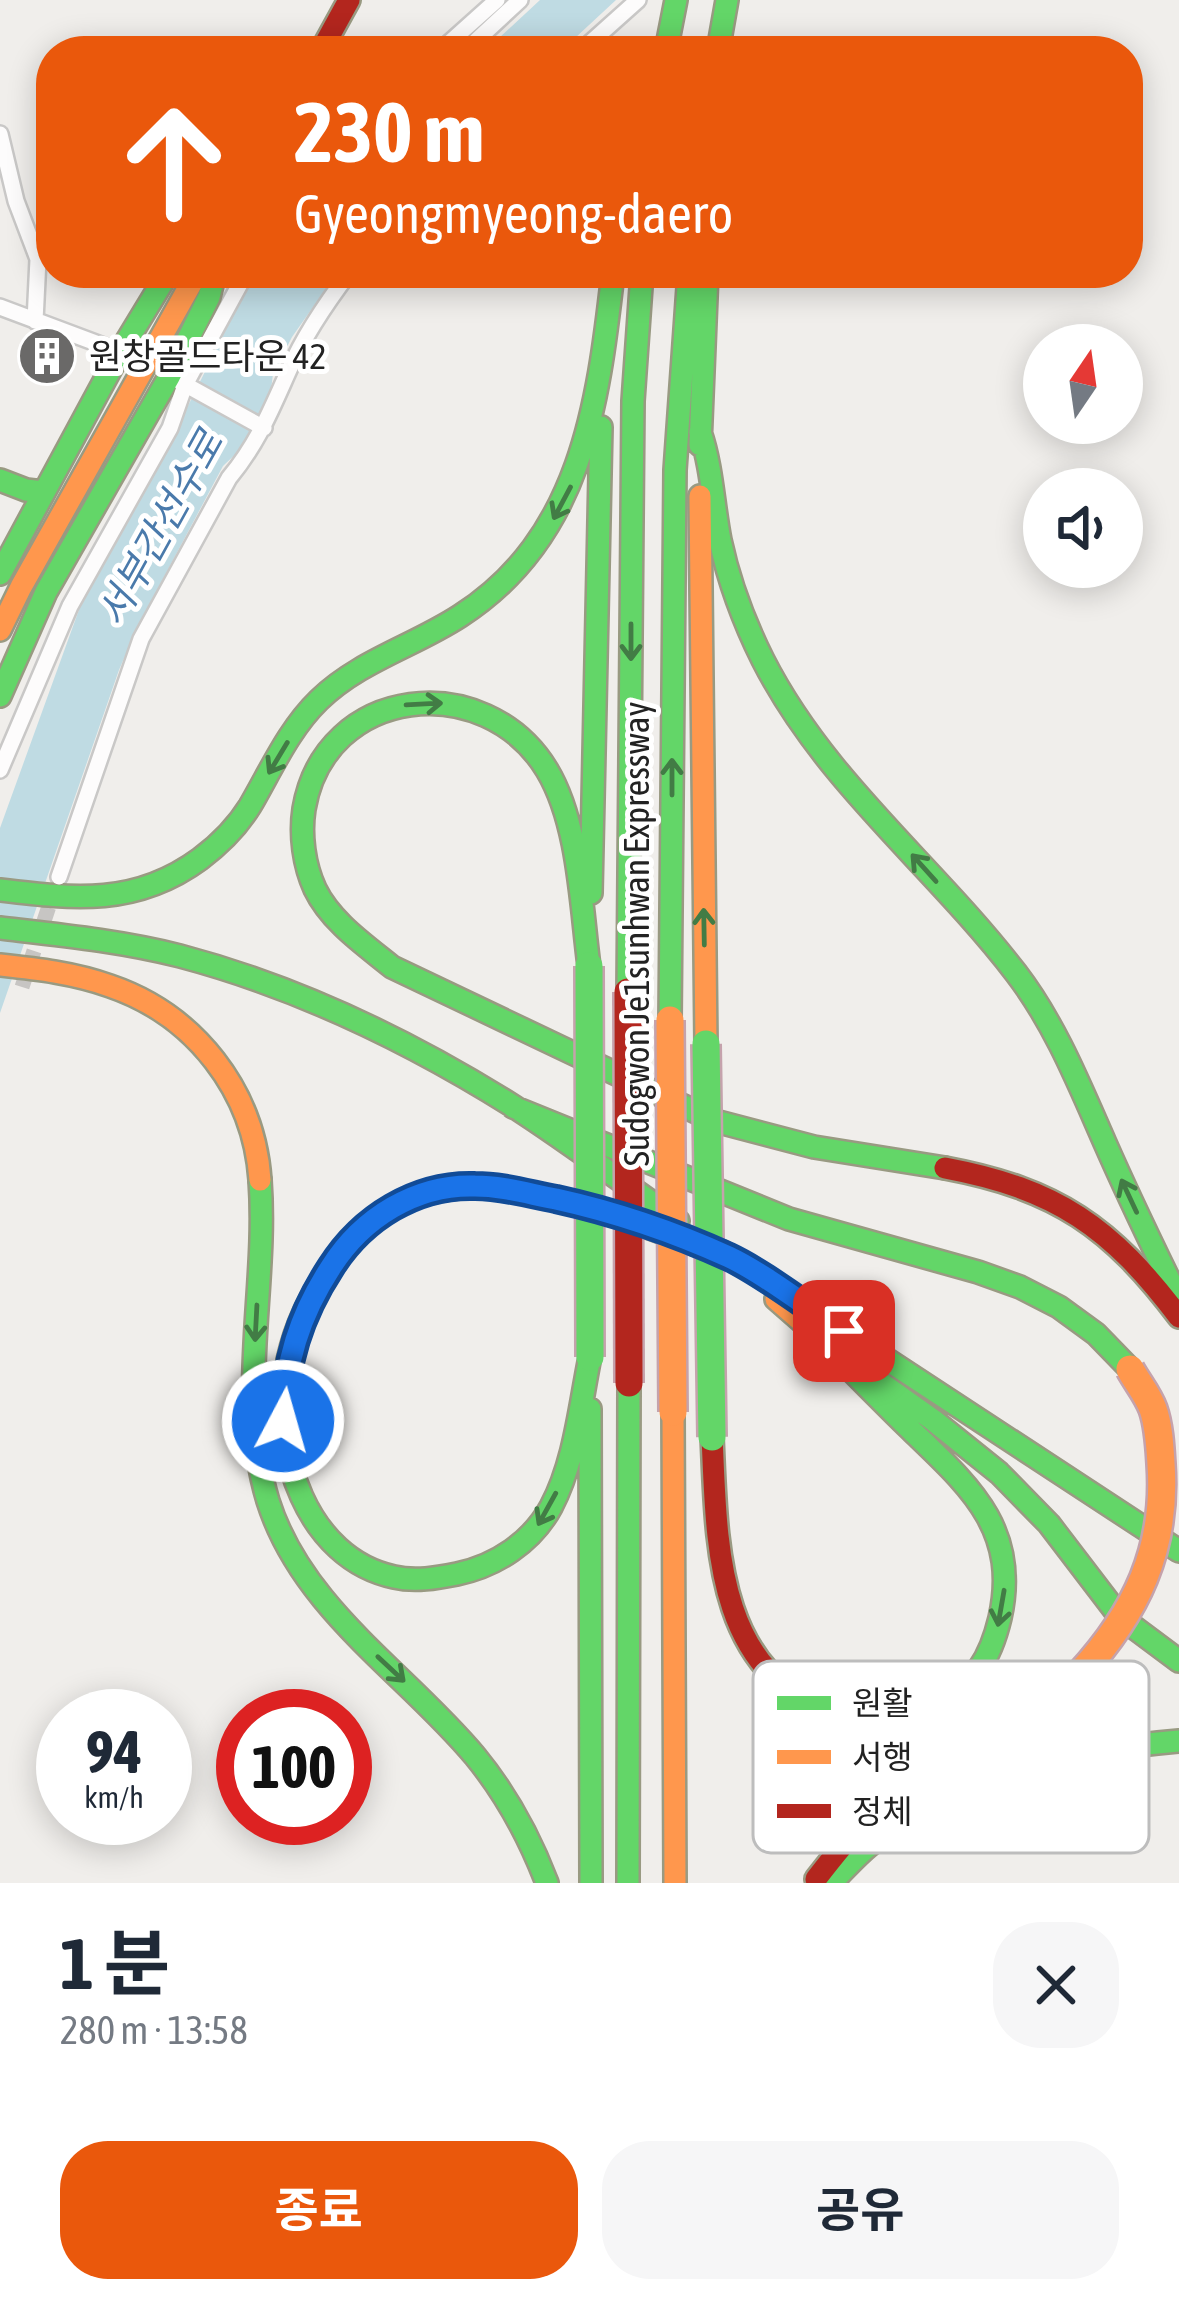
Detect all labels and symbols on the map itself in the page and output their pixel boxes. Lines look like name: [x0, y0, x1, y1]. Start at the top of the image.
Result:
north arrow: [1023, 324, 1143, 444]
building icon: 원창골드타운 42: [16, 325, 78, 387]
place label: 원창골드타운 42: [89, 335, 327, 377]
water label: 서부간선수로: [89, 421, 232, 633]
one-way arrow: [549, 485, 572, 521]
one-way arrow: [620, 622, 642, 661]
one-way arrow: [404, 693, 443, 716]
street label: Sudogwon Je1sunhwan Expressway: [615, 702, 657, 1166]
one-way arrow: [265, 740, 289, 775]
one-way arrow: [661, 758, 683, 797]
one-way arrow: [911, 854, 938, 884]
one-way arrow: [693, 908, 716, 947]
one-way arrow: [1117, 1179, 1139, 1215]
pin: [793, 1280, 895, 1382]
one-way arrow: [244, 1303, 267, 1342]
position arrow: [220, 1358, 346, 1484]
one-way arrow: [535, 1490, 558, 1525]
one-way arrow: [989, 1588, 1012, 1627]
one-way arrow: [375, 1655, 405, 1683]
legend: [753, 1661, 1149, 1853]
text: 원활: [852, 1684, 913, 1722]
speed limit sign: 100: [216, 1689, 372, 1845]
text: 서행: [852, 1738, 913, 1776]
text: 정체: [852, 1792, 913, 1830]

